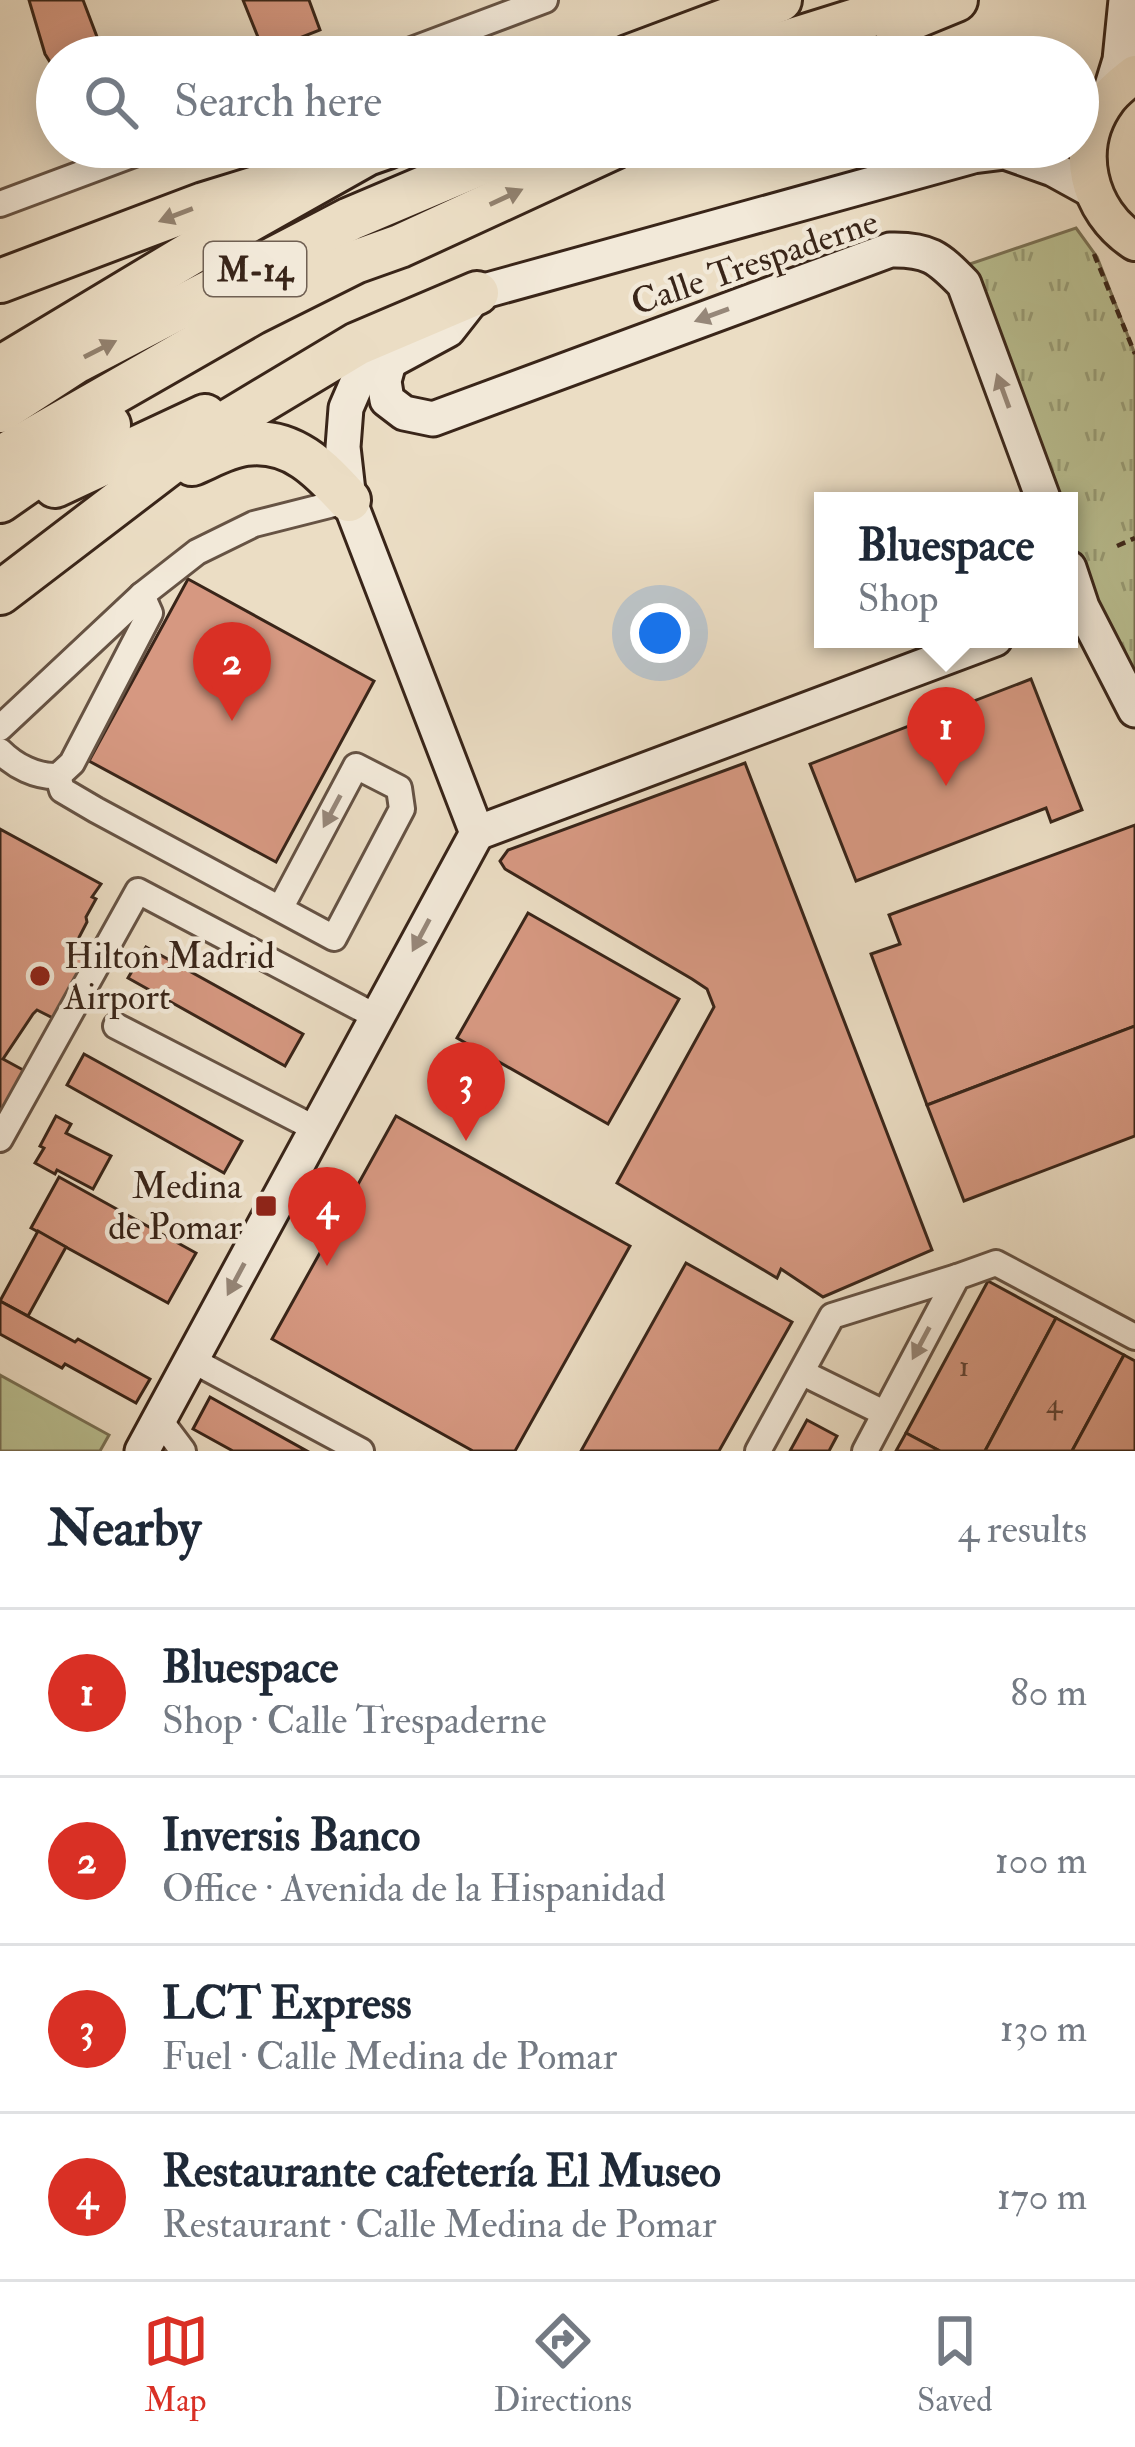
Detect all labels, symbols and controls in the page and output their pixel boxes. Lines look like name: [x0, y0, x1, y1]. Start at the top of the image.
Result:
search box: [36, 36, 1099, 168]
icon: search: [78, 69, 144, 135]
text: Search here: [174, 74, 382, 130]
one-way arrow: [489, 187, 524, 207]
street label: Calle Trespaderne: [625, 199, 884, 326]
one-way arrow: [157, 206, 193, 225]
road number: M-14: [204, 242, 306, 296]
one-way arrow: [694, 307, 730, 326]
one-way arrow: [82, 340, 117, 360]
one-way arrow: [993, 373, 1012, 409]
popup: [814, 492, 1078, 648]
text: Bluespace: [858, 518, 1034, 574]
text: Shop: [858, 574, 938, 623]
your location: [630, 603, 690, 663]
pin: 2: [193, 622, 271, 721]
pin: 1: [907, 687, 985, 786]
one-way arrow: [322, 794, 343, 829]
one-way arrow: [411, 918, 432, 953]
place label: Hilton Madrid Airport: [63, 934, 275, 1020]
marker: Hilton Madrid Airport: [27, 963, 53, 989]
pin: 3: [427, 1042, 505, 1141]
place label: Medina de Pomar: [108, 1164, 243, 1250]
pin: 4: [288, 1167, 366, 1266]
marker: Medina de Pomar: [253, 1193, 279, 1219]
one-way arrow: [226, 1261, 247, 1296]
one-way arrow: [911, 1326, 932, 1361]
house number: 1: [959, 1348, 969, 1385]
house number: 4: [1046, 1385, 1064, 1422]
text: Nearby: [48, 1497, 201, 1561]
text: 4 results: [958, 1505, 1087, 1554]
text: Bluespace: [162, 1640, 338, 1696]
text: 1: [80, 1668, 94, 1717]
text: 80 m: [1010, 1668, 1087, 1717]
text: Shop · Calle Trespaderne: [162, 1696, 546, 1745]
text: Inversis Banco: [162, 1808, 420, 1864]
text: 2: [77, 1836, 97, 1885]
text: 100 m: [995, 1836, 1087, 1885]
text: Office · Avenida de la Hispanidad: [162, 1864, 666, 1913]
text: LCT Express: [162, 1976, 412, 2032]
text: 3: [80, 2004, 94, 2053]
text: 130 m: [1000, 2004, 1087, 2053]
text: Fuel · Calle Medina de Pomar: [162, 2032, 617, 2081]
text: Restaurante cafetería El Museo: [162, 2144, 721, 2200]
text: 4: [76, 2172, 98, 2221]
text: 170 m: [997, 2172, 1087, 2221]
text: Restaurant · Calle Medina de Pomar: [162, 2200, 716, 2249]
tab: Map: [143, 2308, 209, 2421]
tab: Directions: [494, 2308, 632, 2421]
tab: Saved: [917, 2308, 992, 2421]

